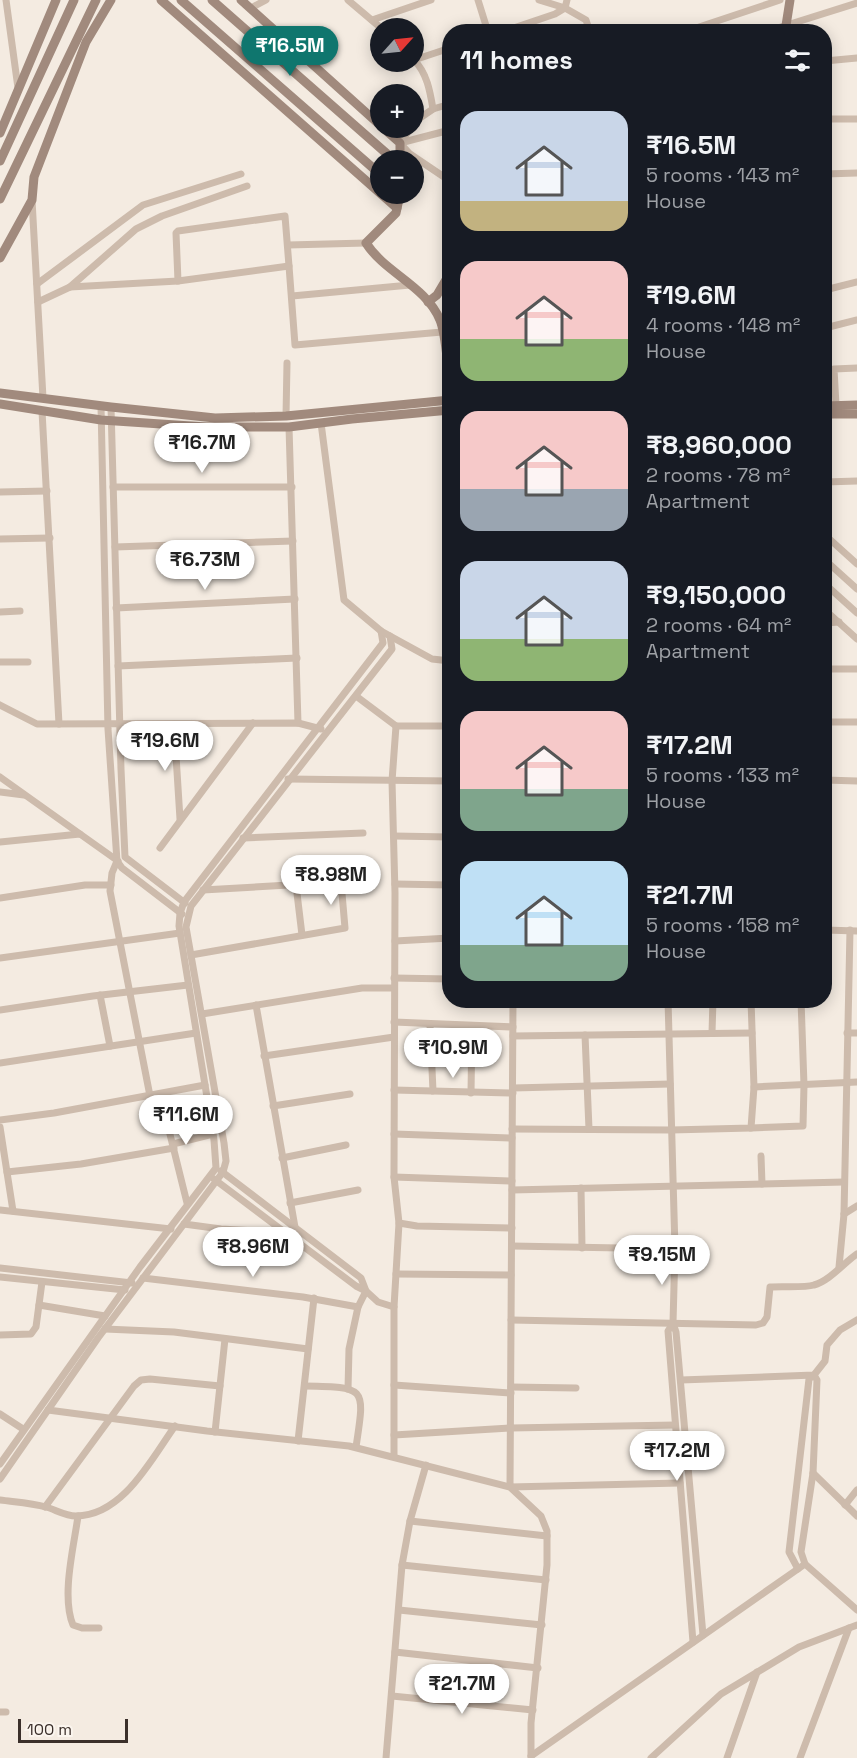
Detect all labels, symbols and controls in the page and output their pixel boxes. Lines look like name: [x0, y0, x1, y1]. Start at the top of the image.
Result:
north arrow: [370, 18, 424, 72]
map controls: [370, 18, 424, 204]
pin: ₹16.5M: [241, 26, 339, 77]
text: ₹16.5M: [255, 32, 325, 58]
text: 11 homes: [460, 43, 573, 77]
icon: filters: [781, 44, 814, 77]
button: +: [370, 84, 424, 138]
text: ₹16.5M: [646, 128, 736, 162]
icon: home: [508, 135, 580, 207]
button: −: [370, 150, 424, 204]
text: 5 rooms · 143 m²: [646, 162, 799, 188]
text: House: [646, 188, 706, 214]
text: ₹19.6M: [646, 278, 736, 312]
icon: home: [508, 285, 580, 357]
text: 4 rooms · 148 m²: [646, 312, 800, 338]
text: House: [646, 338, 706, 364]
pin: ₹16.7M: [153, 423, 251, 474]
text: ₹8,960,000: [646, 428, 792, 462]
text: ₹16.7M: [168, 429, 236, 455]
icon: home: [508, 435, 580, 507]
text: 2 rooms · 78 m²: [646, 462, 790, 488]
text: Apartment: [646, 488, 750, 514]
pin: ₹6.73M: [156, 540, 254, 591]
text: ₹6.73M: [170, 546, 240, 572]
text: ₹9,150,000: [646, 578, 786, 612]
icon: home: [508, 585, 580, 657]
text: 2 rooms · 64 m²: [646, 612, 791, 638]
text: Apartment: [646, 638, 750, 664]
pin: ₹19.6M: [116, 721, 214, 772]
text: ₹19.6M: [130, 727, 200, 753]
text: ₹17.2M: [646, 728, 733, 762]
icon: home: [508, 735, 580, 807]
text: 5 rooms · 133 m²: [646, 762, 799, 788]
text: House: [646, 788, 706, 814]
pin: ₹8.98M: [282, 855, 380, 906]
text: ₹8.98M: [295, 861, 367, 887]
text: ₹21.7M: [646, 878, 734, 912]
icon: home: [508, 885, 580, 957]
text: 5 rooms · 158 m²: [646, 912, 799, 938]
text: House: [646, 938, 706, 964]
pin: ₹10.9M: [404, 1028, 502, 1079]
text: ₹10.9M: [418, 1034, 488, 1060]
pin: ₹11.6M: [137, 1095, 235, 1146]
text: ₹11.6M: [153, 1101, 219, 1127]
pin: ₹8.96M: [204, 1227, 302, 1278]
text: ₹8.96M: [217, 1233, 289, 1259]
pin: ₹9.15M: [613, 1235, 711, 1286]
text: ₹9.15M: [628, 1241, 696, 1267]
pin: ₹17.2M: [628, 1431, 726, 1482]
text: ₹17.2M: [644, 1437, 710, 1463]
pin: ₹21.7M: [413, 1664, 511, 1715]
text: ₹21.7M: [428, 1670, 496, 1696]
scale bar: [18, 1716, 128, 1744]
text: 100 m: [27, 1719, 72, 1740]

